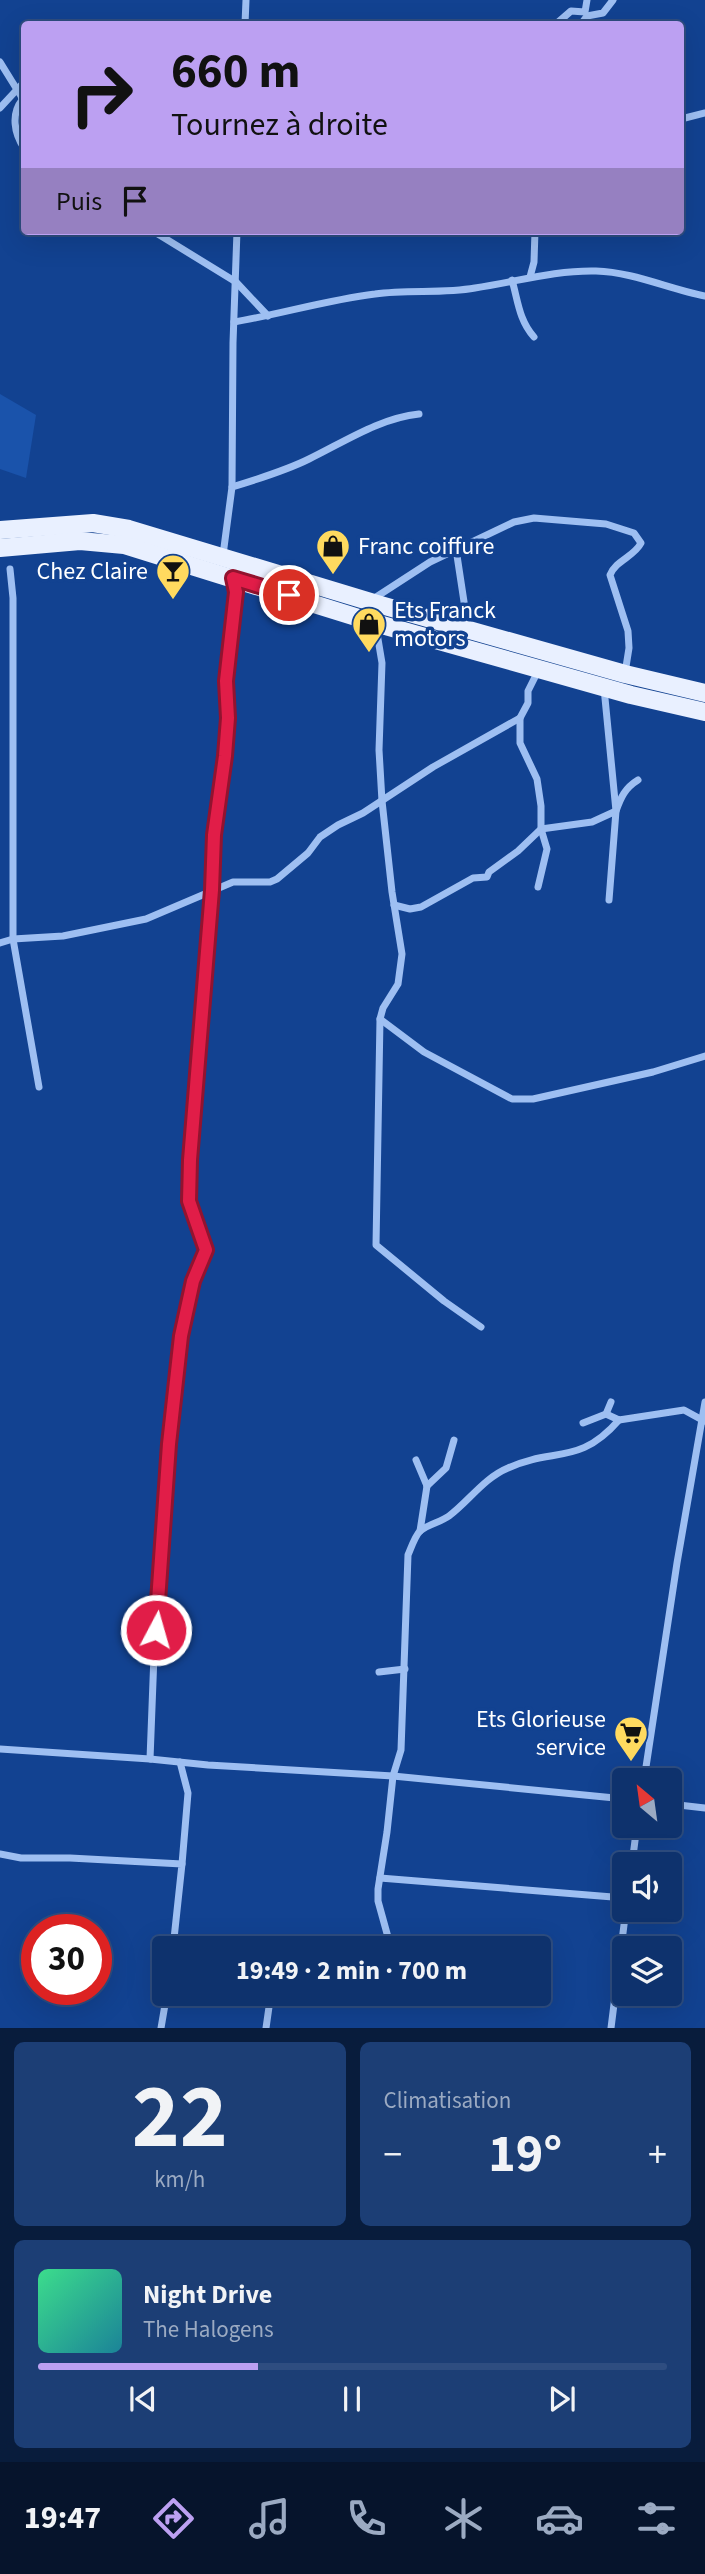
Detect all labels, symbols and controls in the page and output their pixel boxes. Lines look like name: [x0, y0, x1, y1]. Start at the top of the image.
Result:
text: 660 m: [171, 37, 300, 107]
icon: right: [56, 49, 147, 140]
text: Tournez à droite: [171, 102, 388, 148]
icon: arrive: [116, 182, 154, 220]
text: Puis: [56, 183, 102, 220]
shop icon: Franc coiffure: [314, 527, 352, 576]
place label: Franc coiffure: [358, 529, 494, 564]
bar icon: Chez Claire: [154, 552, 192, 601]
place label: Chez Claire: [37, 554, 148, 589]
pin: [259, 565, 319, 625]
icon: arrive: [270, 576, 308, 614]
place label: Ets Franck motors: [394, 593, 496, 656]
shop icon: Ets Franck motors: [350, 605, 388, 654]
position arrow: [119, 1593, 193, 1667]
place label: Ets Glorieuse service: [476, 1702, 606, 1765]
supermarket icon: Ets Glorieuse service: [612, 1714, 650, 1763]
north arrow: [612, 1768, 682, 1838]
map controls: [612, 1768, 682, 2006]
button: sound: [612, 1852, 682, 1922]
speed limit sign: 30: [21, 1914, 112, 2005]
button: layers: [612, 1936, 682, 2006]
text: 19:49 · 2 min · 700 m: [236, 1952, 467, 1989]
text: 22: [132, 2053, 228, 2182]
text: Climatisation: [384, 2084, 511, 2117]
text: 19°: [488, 2118, 562, 2192]
text: −: [384, 2128, 402, 2182]
text: +: [648, 2128, 667, 2182]
text: km/h: [154, 2163, 205, 2196]
text: Night Drive: [143, 2276, 272, 2313]
text: The Halogens: [143, 2313, 274, 2346]
icon: previous: [124, 2380, 162, 2418]
icon: pause: [333, 2380, 371, 2418]
icon: next: [543, 2380, 581, 2418]
icon: directions: [149, 2494, 198, 2543]
icon: music: [245, 2494, 294, 2543]
icon: phone: [342, 2494, 391, 2543]
icon: climate: [439, 2494, 488, 2543]
icon: car: [535, 2494, 584, 2543]
icon: filters: [632, 2494, 681, 2543]
text: 19:47: [24, 2495, 101, 2541]

